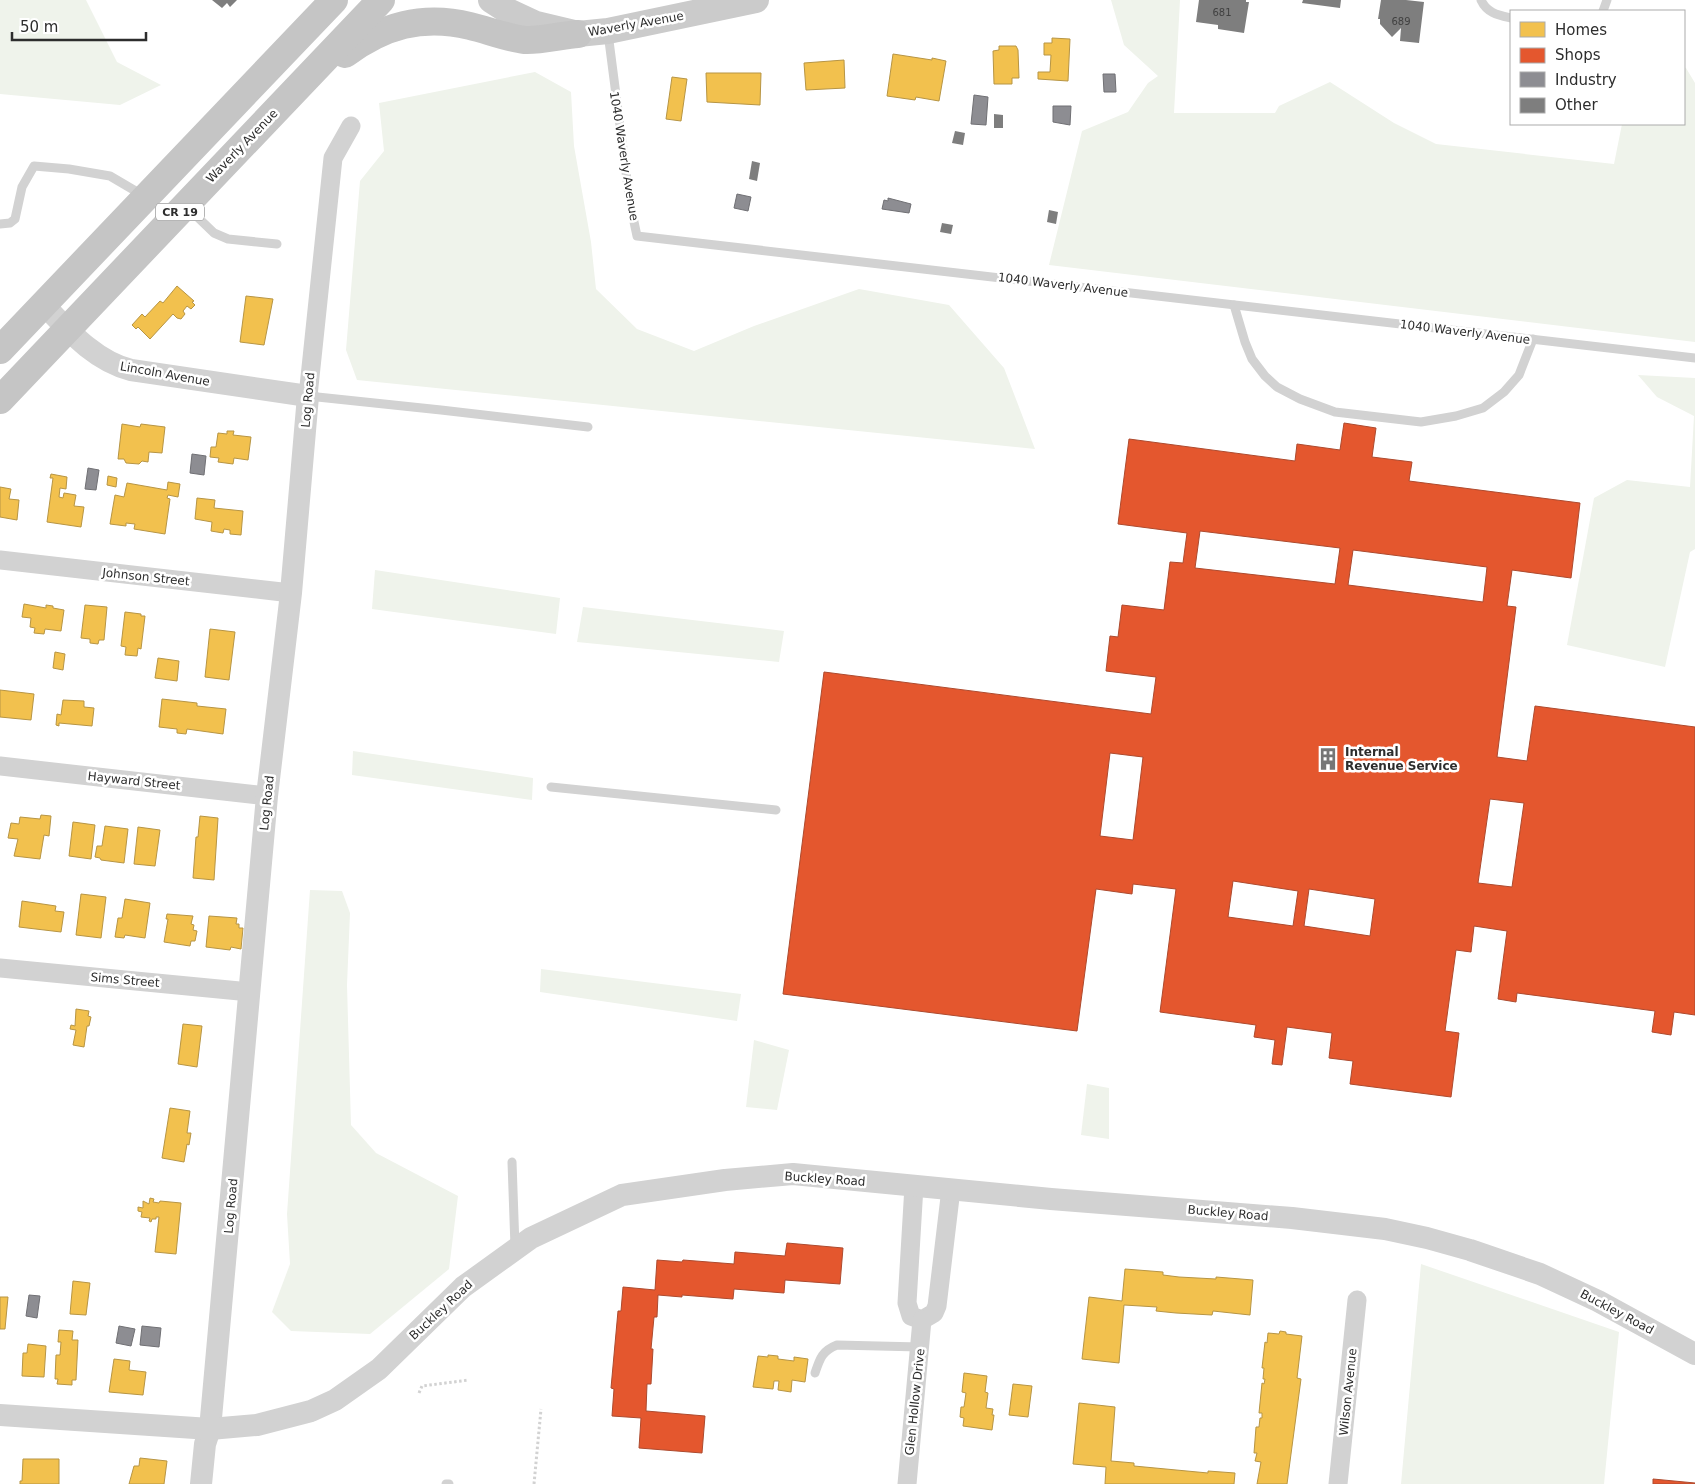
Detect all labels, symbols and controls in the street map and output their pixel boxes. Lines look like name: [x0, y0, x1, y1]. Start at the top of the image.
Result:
house number: 681: [1212, 7, 1232, 18]
street label: Waverly Avenue: [587, 9, 685, 39]
scale bar: [12, 10, 146, 42]
legend: [1510, 10, 1685, 125]
house number: 689: [1391, 16, 1411, 27]
text: 50 m: [20, 18, 58, 36]
text: Homes: [1555, 21, 1607, 39]
text: Shops: [1555, 46, 1601, 64]
text: Industry: [1555, 71, 1617, 89]
street label: 1040 Waverly Avenue: [607, 90, 641, 222]
text: Other: [1555, 96, 1598, 114]
street label: Waverly Avenue: [203, 106, 281, 186]
road number: CR 19: [156, 203, 204, 220]
street label: 1040 Waverly Avenue: [997, 270, 1129, 300]
street label: 1040 Waverly Avenue: [1399, 317, 1531, 347]
street label: Lincoln Avenue: [119, 359, 211, 389]
street label: Log Road: [299, 372, 317, 428]
street label: Johnson Street: [101, 565, 191, 589]
place label: Internal Revenue Service: [1345, 745, 1458, 773]
building icon: Internal Revenue Service: [1315, 746, 1341, 772]
street label: Hayward Street: [87, 769, 181, 793]
street label: Log Road: [257, 775, 277, 831]
street label: Sims Street: [90, 970, 160, 990]
street label: Buckley Road: [784, 1169, 866, 1189]
street label: Log Road: [222, 1178, 240, 1234]
street label: Buckley Road: [1187, 1202, 1269, 1224]
street label: Buckley Road: [407, 1277, 475, 1343]
street label: Buckley Road: [1578, 1287, 1656, 1337]
street label: Glen Hollow Drive: [902, 1348, 928, 1456]
street label: Wilson Avenue: [1336, 1348, 1360, 1436]

